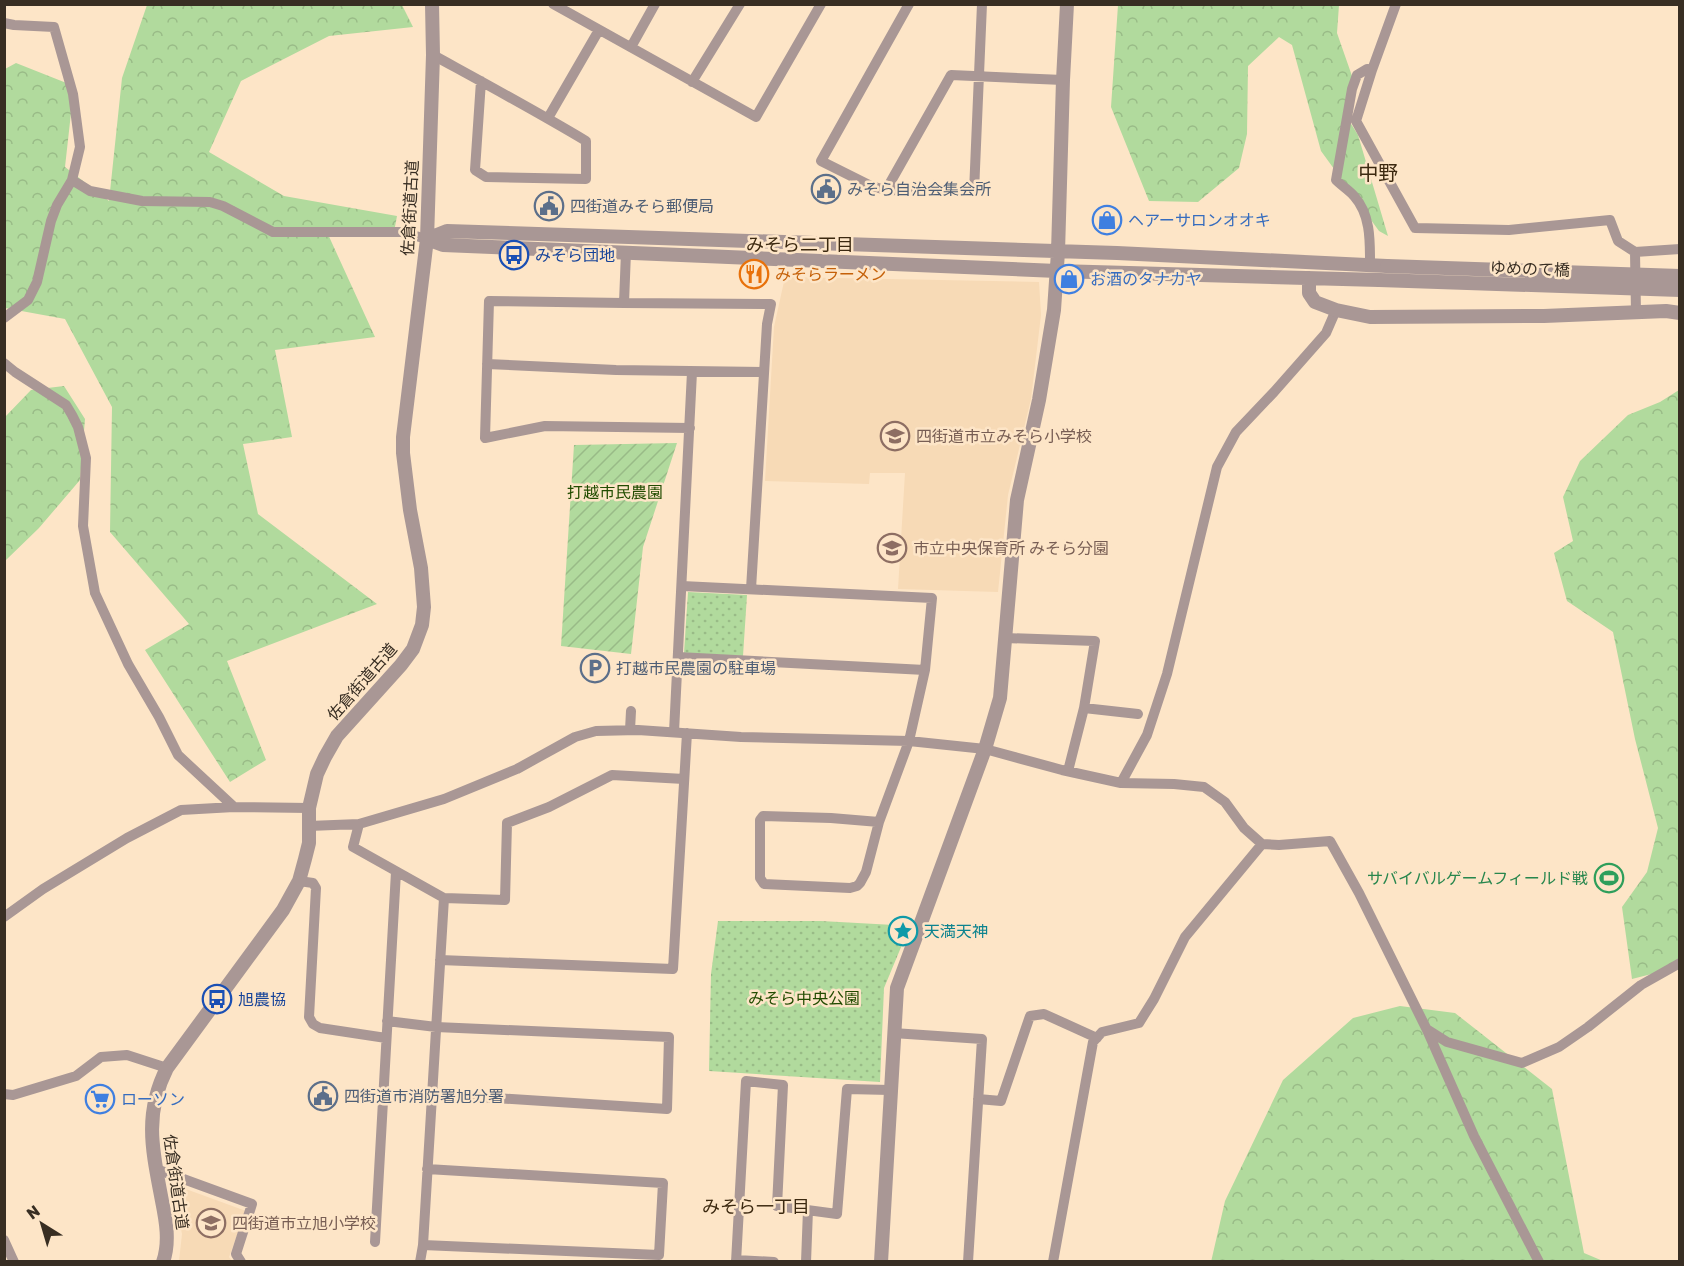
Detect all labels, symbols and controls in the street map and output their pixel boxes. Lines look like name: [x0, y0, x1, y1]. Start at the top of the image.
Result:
street label: 佐倉街道古道: [398, 160, 422, 256]
district label: 中野: [1358, 161, 1398, 185]
public building icon: みそら自治会集会所: [810, 173, 842, 205]
place label: みそら自治会集会所: [847, 180, 991, 199]
public building icon: 四街道みそら郵便局: [533, 190, 565, 222]
place label: 四街道みそら郵便局: [570, 197, 714, 216]
shop icon: ヘアーサロンオオキ: [1091, 204, 1123, 236]
place label: ヘアーサロンオオキ: [1128, 211, 1271, 230]
district label: みそら二丁目: [746, 234, 854, 256]
bus stop icon: みそら団地: [498, 239, 530, 271]
place label: みそら団地: [535, 246, 615, 265]
restaurant icon: みそらラーメン: [738, 258, 770, 290]
street label: ゆめのて橋: [1490, 258, 1570, 280]
shop icon: お酒のタナカヤ: [1053, 263, 1085, 295]
place label: みそらラーメン: [775, 265, 886, 284]
place label: お酒のタナカヤ: [1090, 270, 1202, 289]
school or university icon: 四街道市立みそら小学校: [879, 420, 911, 452]
place label: 四街道市立みそら小学校: [916, 427, 1092, 446]
park label: 打越市民農園: [567, 483, 663, 502]
school or university icon: 市立中央保育所 みそら分園: [876, 532, 908, 564]
place label: 市立中央保育所 みそら分園: [913, 539, 1109, 558]
street label: 佐倉街道古道: [323, 640, 401, 724]
parking icon: 打越市民農園の駐車場: [579, 652, 611, 684]
place label: 打越市民農園の駐車場: [616, 659, 776, 678]
sports icon: サバイバルゲームフィールド戦: [1593, 862, 1625, 894]
place label: サバイバルゲームフィールド戦: [1367, 869, 1588, 888]
place icon: 天満天神: [887, 915, 919, 947]
place label: 天満天神: [924, 922, 988, 941]
bus stop icon: 旭農協: [201, 983, 233, 1015]
park label: みそら中央公園: [748, 989, 860, 1008]
place label: 旭農協: [238, 990, 286, 1009]
public building icon: 四街道市消防署旭分署: [307, 1080, 339, 1112]
supermarket icon: ローソン: [84, 1083, 116, 1115]
place label: 四街道市消防署旭分署: [344, 1087, 504, 1106]
place label: ローソン: [121, 1090, 185, 1109]
street label: 佐倉街道古道: [160, 1133, 192, 1231]
north arrow: [12, 1194, 72, 1254]
district label: みそら一丁目: [702, 1196, 810, 1218]
text: N: [23, 1201, 44, 1223]
school or university icon: 四街道市立旭小学校: [195, 1207, 227, 1239]
place label: 四街道市立旭小学校: [232, 1214, 376, 1233]

